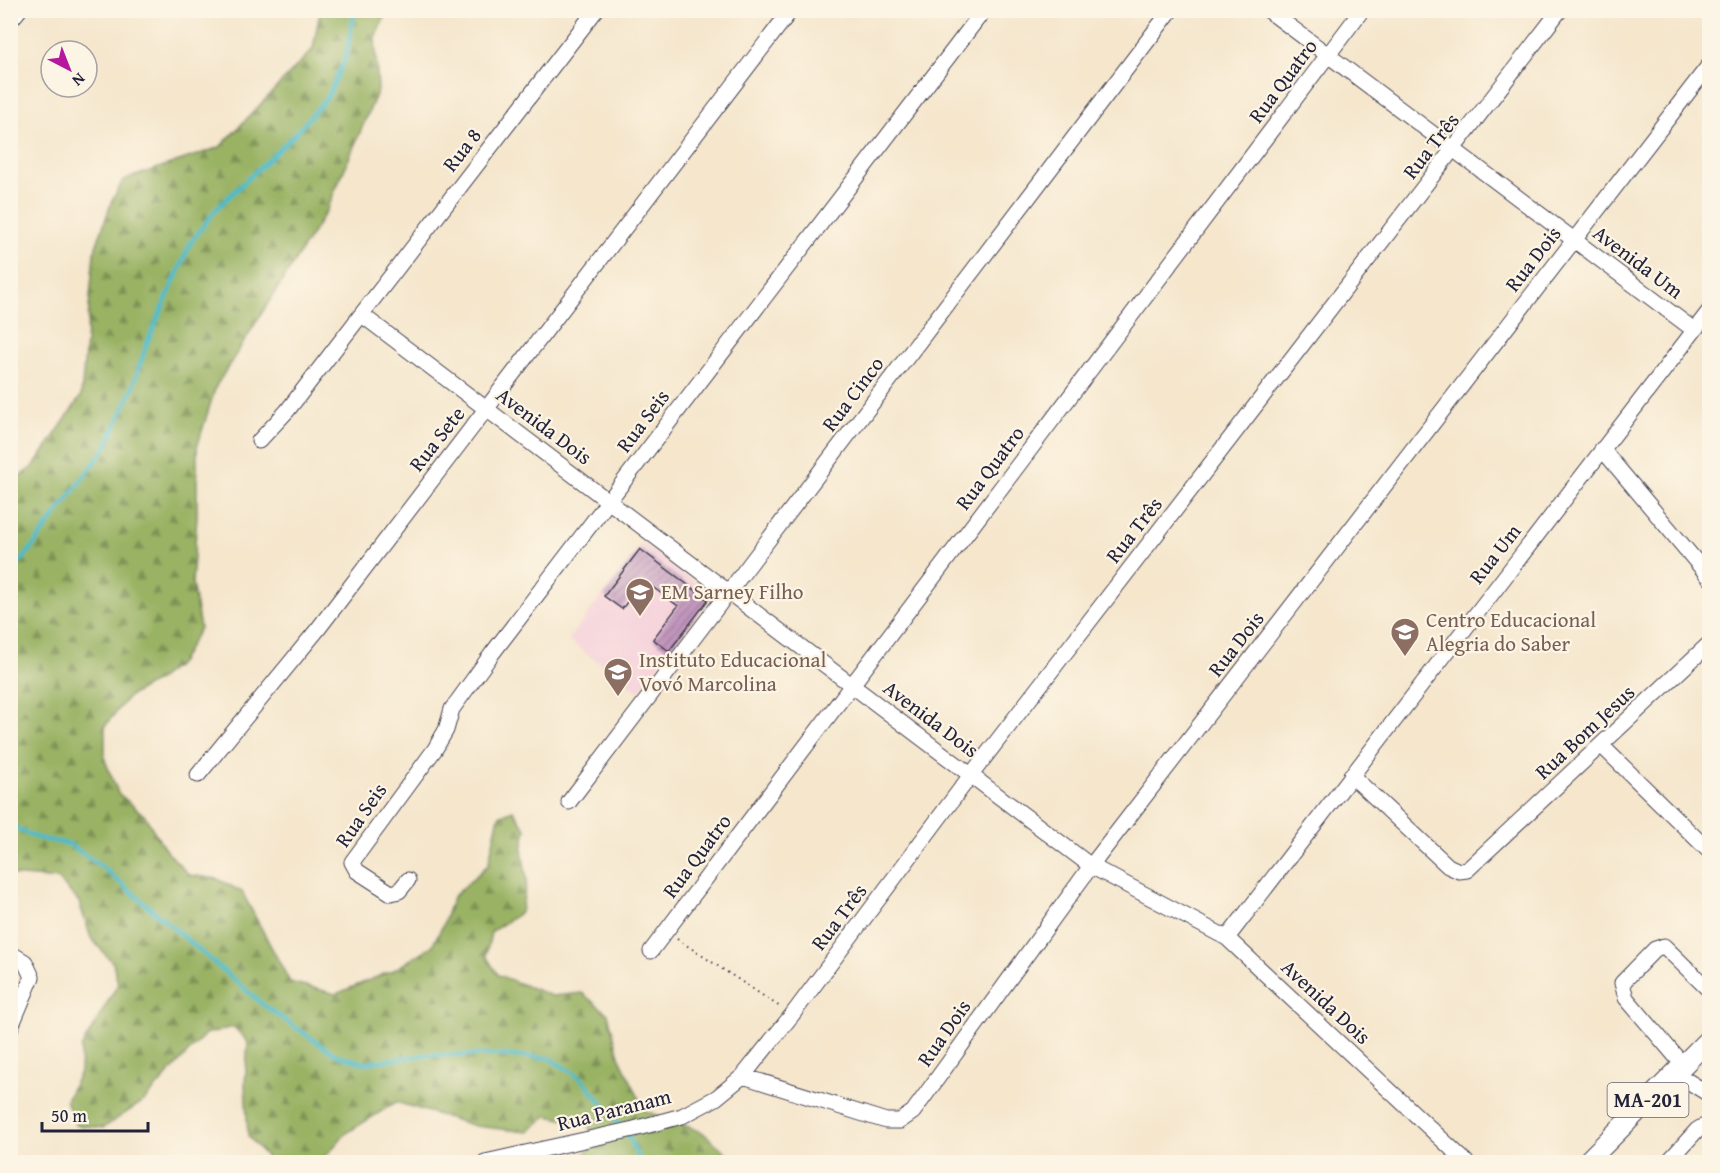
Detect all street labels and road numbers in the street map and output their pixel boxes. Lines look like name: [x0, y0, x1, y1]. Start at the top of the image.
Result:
street label: Rua Quatro: [1241, 32, 1325, 129]
street label: Rua Três: [1395, 106, 1466, 185]
street label: Rua 8: [435, 121, 489, 178]
street label: Avenida Um: [1587, 217, 1690, 306]
street label: Rua Dois: [1497, 219, 1568, 298]
street label: Rua Cinco: [814, 350, 891, 438]
street label: Avenida Dois: [490, 379, 599, 472]
street label: Rua Seis: [608, 382, 677, 459]
street label: Rua Sete: [401, 399, 472, 478]
street label: Rua Quatro: [948, 419, 1032, 516]
street label: Rua Três: [1098, 490, 1169, 569]
street label: Rua Um: [1461, 517, 1528, 590]
street label: Rua Dois: [1200, 604, 1271, 683]
street label: Avenida Dois: [877, 672, 986, 765]
street label: Rua Bom Jesus: [1528, 677, 1642, 786]
street label: Rua Seis: [327, 776, 394, 853]
street label: Rua Quatro: [655, 807, 739, 904]
street label: Rua Três: [803, 877, 874, 957]
street label: Avenida Dois: [1275, 952, 1378, 1051]
street label: Rua Dois: [909, 993, 978, 1073]
street label: Rua Paranam: [554, 1080, 674, 1139]
road number: MA-201: [1608, 1083, 1688, 1117]

